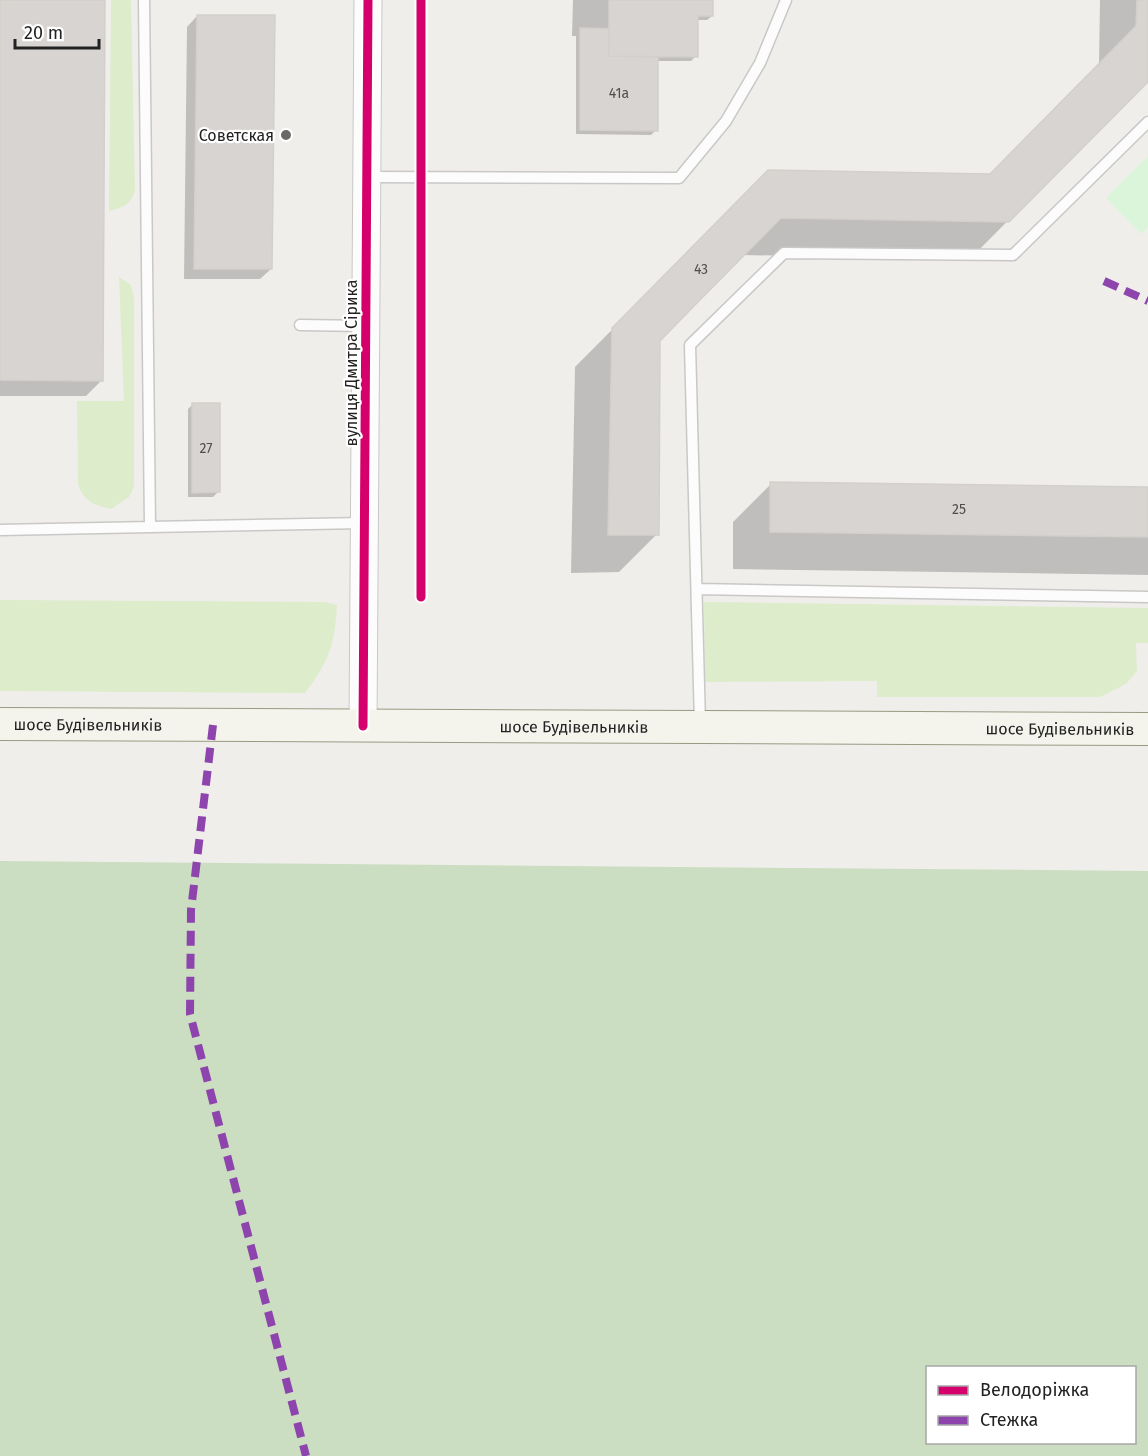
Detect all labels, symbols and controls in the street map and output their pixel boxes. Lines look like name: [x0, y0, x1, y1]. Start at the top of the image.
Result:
scale bar: [15, 12, 99, 50]
text: 20 m: [24, 22, 63, 44]
house number: 41а: [609, 85, 629, 102]
place label: Советская: [199, 126, 274, 145]
marker: Советская: [279, 128, 293, 142]
house number: 43: [694, 261, 708, 278]
street label: вулиця Дмитра Сірика: [342, 280, 361, 446]
house number: 27: [199, 440, 213, 457]
house number: 25: [952, 501, 966, 518]
street label: шосе Будівельників: [14, 715, 162, 734]
street label: шосе Будівельників: [500, 717, 648, 736]
street label: шосе Будівельників: [986, 719, 1134, 738]
legend: [926, 1366, 1136, 1444]
text: Велодоріжка: [980, 1379, 1089, 1401]
text: Стежка: [980, 1409, 1038, 1431]

